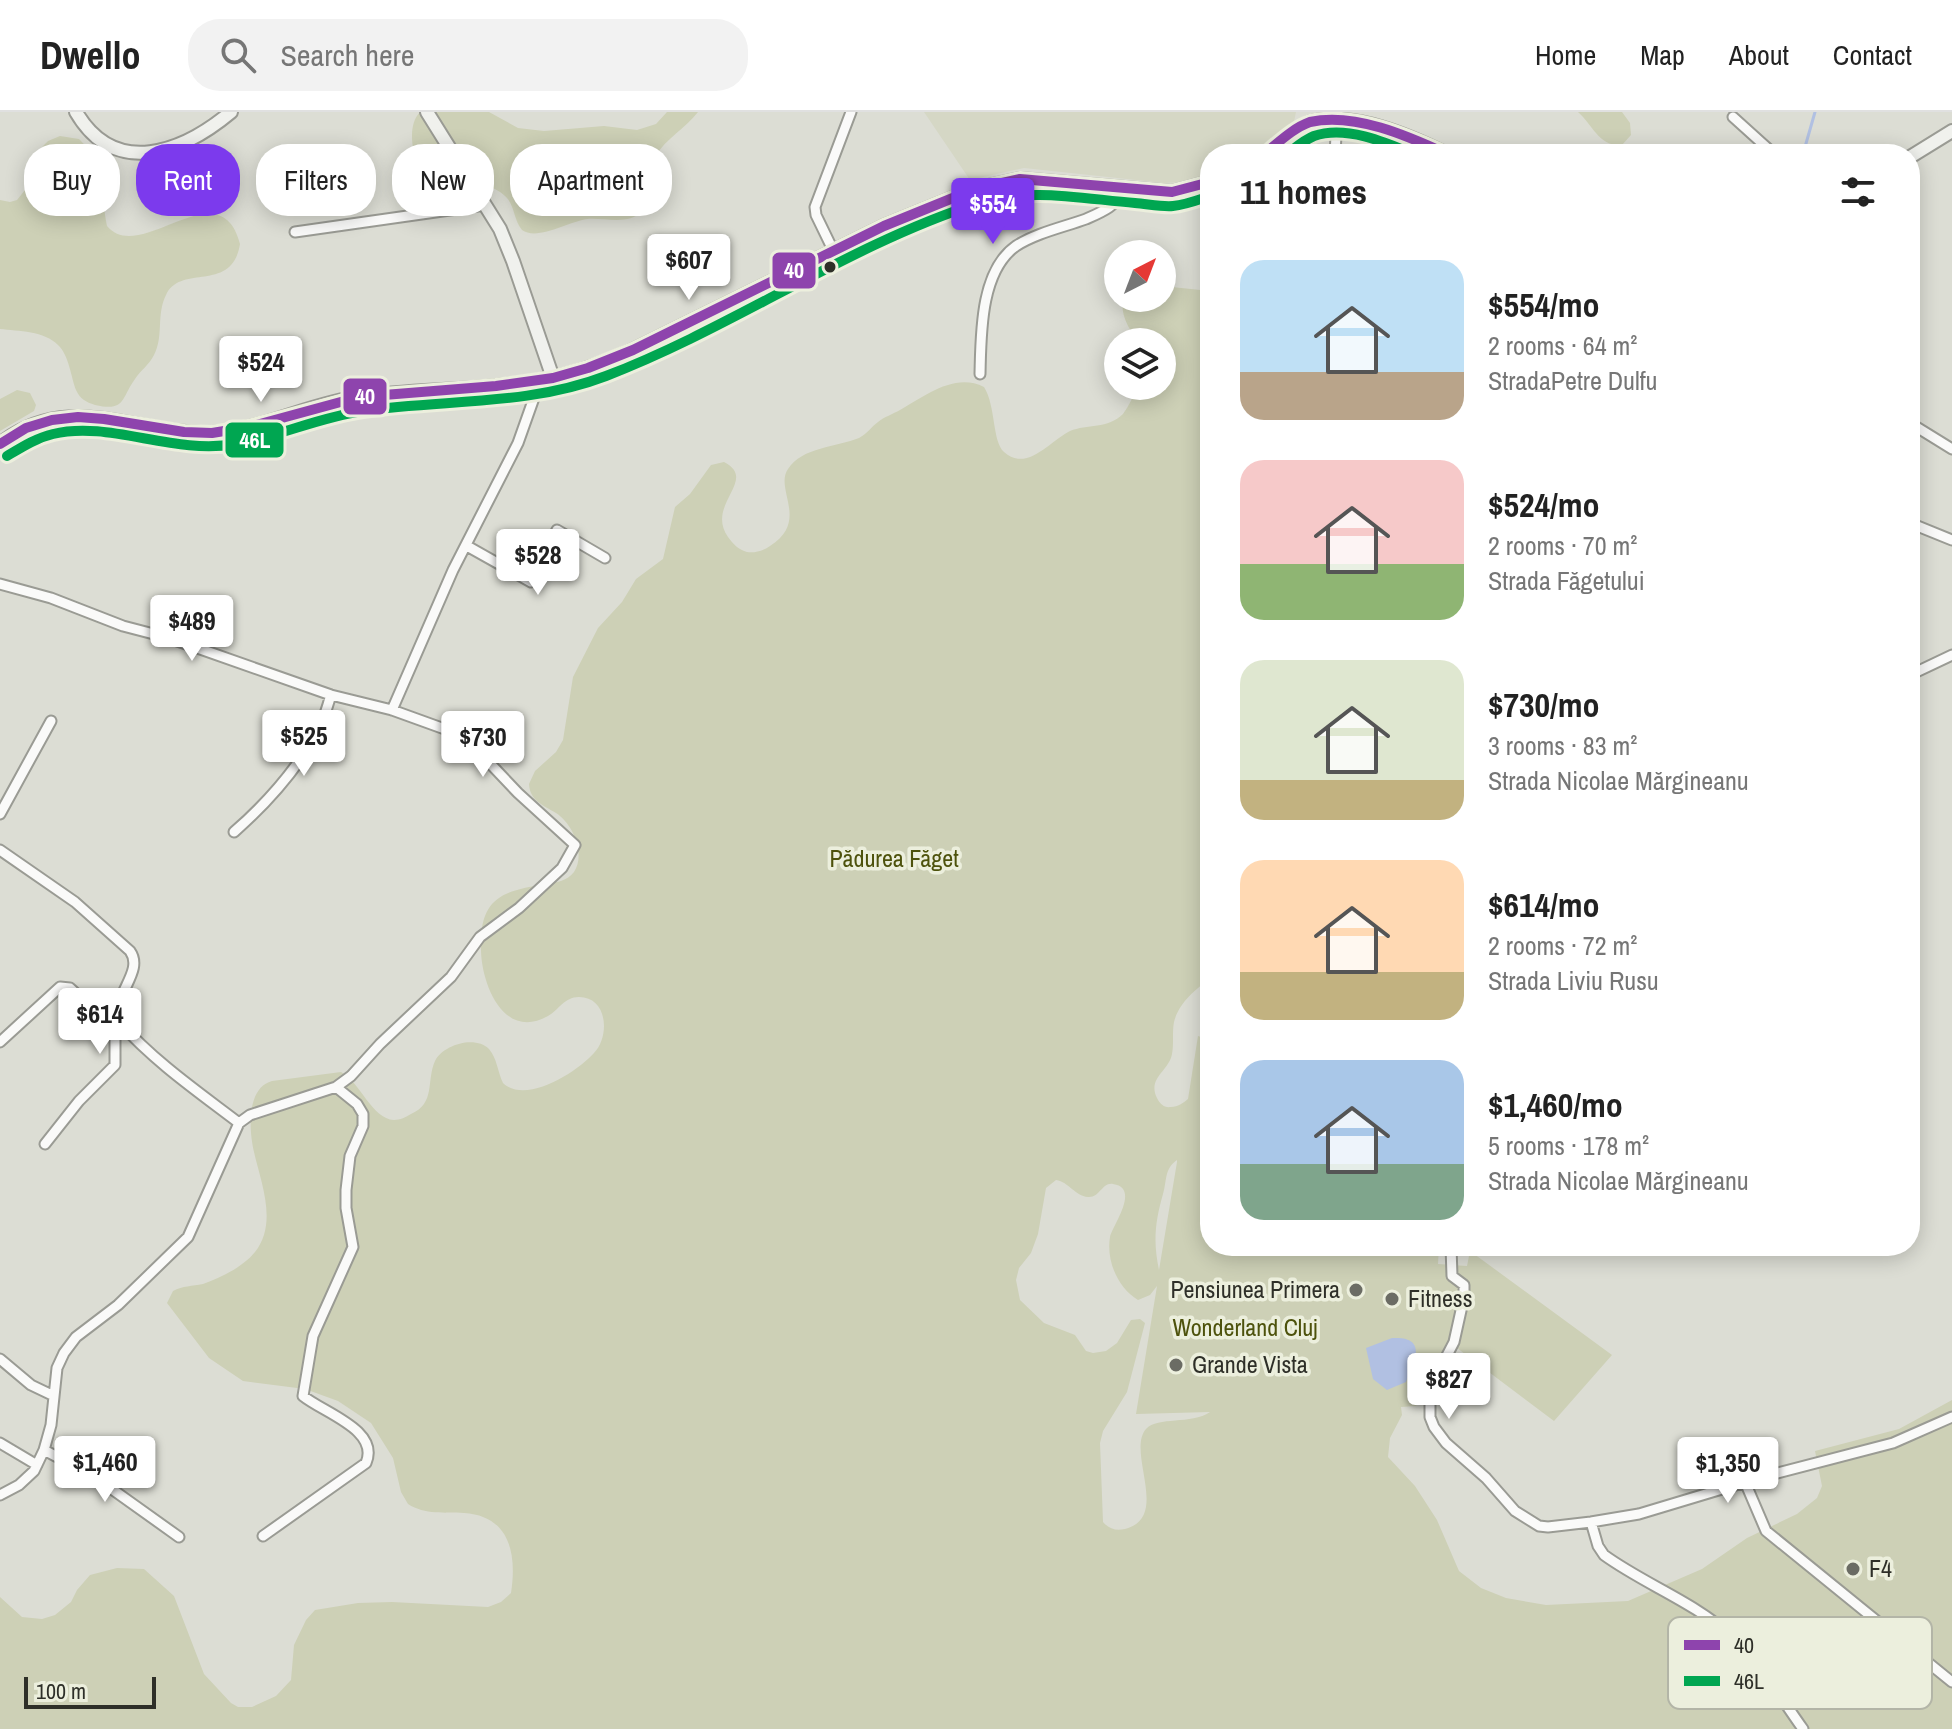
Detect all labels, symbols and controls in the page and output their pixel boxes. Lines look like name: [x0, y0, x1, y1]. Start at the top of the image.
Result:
search box: [188, 19, 748, 91]
text: Dwello: [40, 30, 140, 81]
icon: search: [216, 33, 260, 77]
text: Search here: [280, 35, 414, 75]
text: Home: [1535, 36, 1596, 74]
text: Map: [1640, 36, 1685, 74]
text: About: [1729, 36, 1789, 74]
text: Contact: [1833, 36, 1912, 74]
chip: Buy: [24, 144, 120, 216]
chip: Rent: [136, 144, 240, 216]
chip: Filters: [256, 144, 376, 216]
chip: New: [392, 144, 494, 216]
chip: Apartment: [510, 144, 672, 216]
text: 11 homes: [1240, 169, 1367, 215]
icon: filters: [1836, 170, 1880, 214]
pin: $554: [946, 178, 1040, 246]
text: $554: [969, 186, 1017, 221]
pin: $607: [642, 234, 736, 302]
north arrow: [1104, 240, 1176, 312]
map controls: [1104, 240, 1176, 400]
text: $607: [665, 242, 713, 277]
line badge: 40: [771, 251, 817, 290]
text: 40: [784, 255, 804, 285]
unlabelled marker: [822, 259, 838, 275]
text: $554/mo: [1488, 282, 1600, 328]
icon: home: [1304, 292, 1400, 388]
button: layers: [1104, 328, 1176, 400]
text: 2 rooms · 64 m²: [1488, 328, 1637, 363]
pin: $524: [214, 336, 308, 404]
text: $524: [237, 344, 285, 379]
text: StradaPetre Dulfu: [1488, 363, 1657, 398]
line badge: 40: [342, 377, 388, 416]
text: 40: [355, 381, 375, 411]
line badge: 46L: [224, 421, 285, 459]
text: 46L: [239, 425, 271, 455]
text: $524/mo: [1488, 482, 1600, 528]
icon: home: [1304, 492, 1400, 588]
text: 2 rooms · 70 m²: [1488, 528, 1637, 563]
pin: $528: [491, 529, 585, 597]
text: $528: [514, 537, 562, 572]
text: Strada Făgetului: [1488, 563, 1645, 598]
pin: $489: [145, 595, 239, 663]
text: $489: [168, 603, 216, 638]
text: $730/mo: [1488, 682, 1600, 728]
icon: home: [1304, 692, 1400, 788]
pin: $525: [257, 710, 351, 778]
pin: $730: [436, 711, 530, 779]
text: $525: [280, 718, 328, 753]
text: $730: [459, 719, 507, 754]
text: 3 rooms · 83 m²: [1488, 728, 1637, 763]
text: Strada Nicolae Mărgineanu: [1488, 763, 1749, 798]
park label: Pădurea Făget: [829, 842, 959, 874]
text: $614/mo: [1488, 882, 1600, 928]
icon: home: [1304, 892, 1400, 988]
text: 2 rooms · 72 m²: [1488, 928, 1637, 963]
text: Strada Liviu Rusu: [1488, 963, 1659, 998]
pin: $614: [53, 988, 147, 1056]
text: $614: [76, 996, 124, 1031]
text: $1,460/mo: [1488, 1082, 1623, 1128]
icon: home: [1304, 1092, 1400, 1188]
text: 5 rooms · 178 m²: [1488, 1128, 1649, 1163]
text: Strada Nicolae Mărgineanu: [1488, 1163, 1749, 1198]
place label: Pensiunea Primera: [1170, 1273, 1340, 1305]
marker: Pensiunea Primera: [1347, 1281, 1365, 1299]
place label: Fitness: [1408, 1282, 1473, 1314]
marker: Fitness: [1383, 1290, 1401, 1308]
park label: Wonderland Cluj: [1172, 1311, 1318, 1343]
place label: Grande Vista: [1192, 1348, 1308, 1380]
pin: $827: [1402, 1353, 1496, 1421]
marker: Grande Vista: [1167, 1356, 1185, 1374]
text: $827: [1425, 1361, 1473, 1396]
pin: $1,460: [40, 1436, 170, 1504]
pin: $1,350: [1663, 1437, 1793, 1505]
text: $1,460: [72, 1444, 138, 1479]
text: $1,350: [1695, 1445, 1761, 1480]
place label: F4: [1869, 1552, 1892, 1584]
marker: F4: [1844, 1560, 1862, 1578]
legend: [1668, 1617, 1932, 1709]
text: 40: [1734, 1630, 1754, 1660]
text: 46L: [1734, 1666, 1764, 1696]
scale bar: [24, 1673, 156, 1709]
text: 100 m: [36, 1676, 86, 1706]

